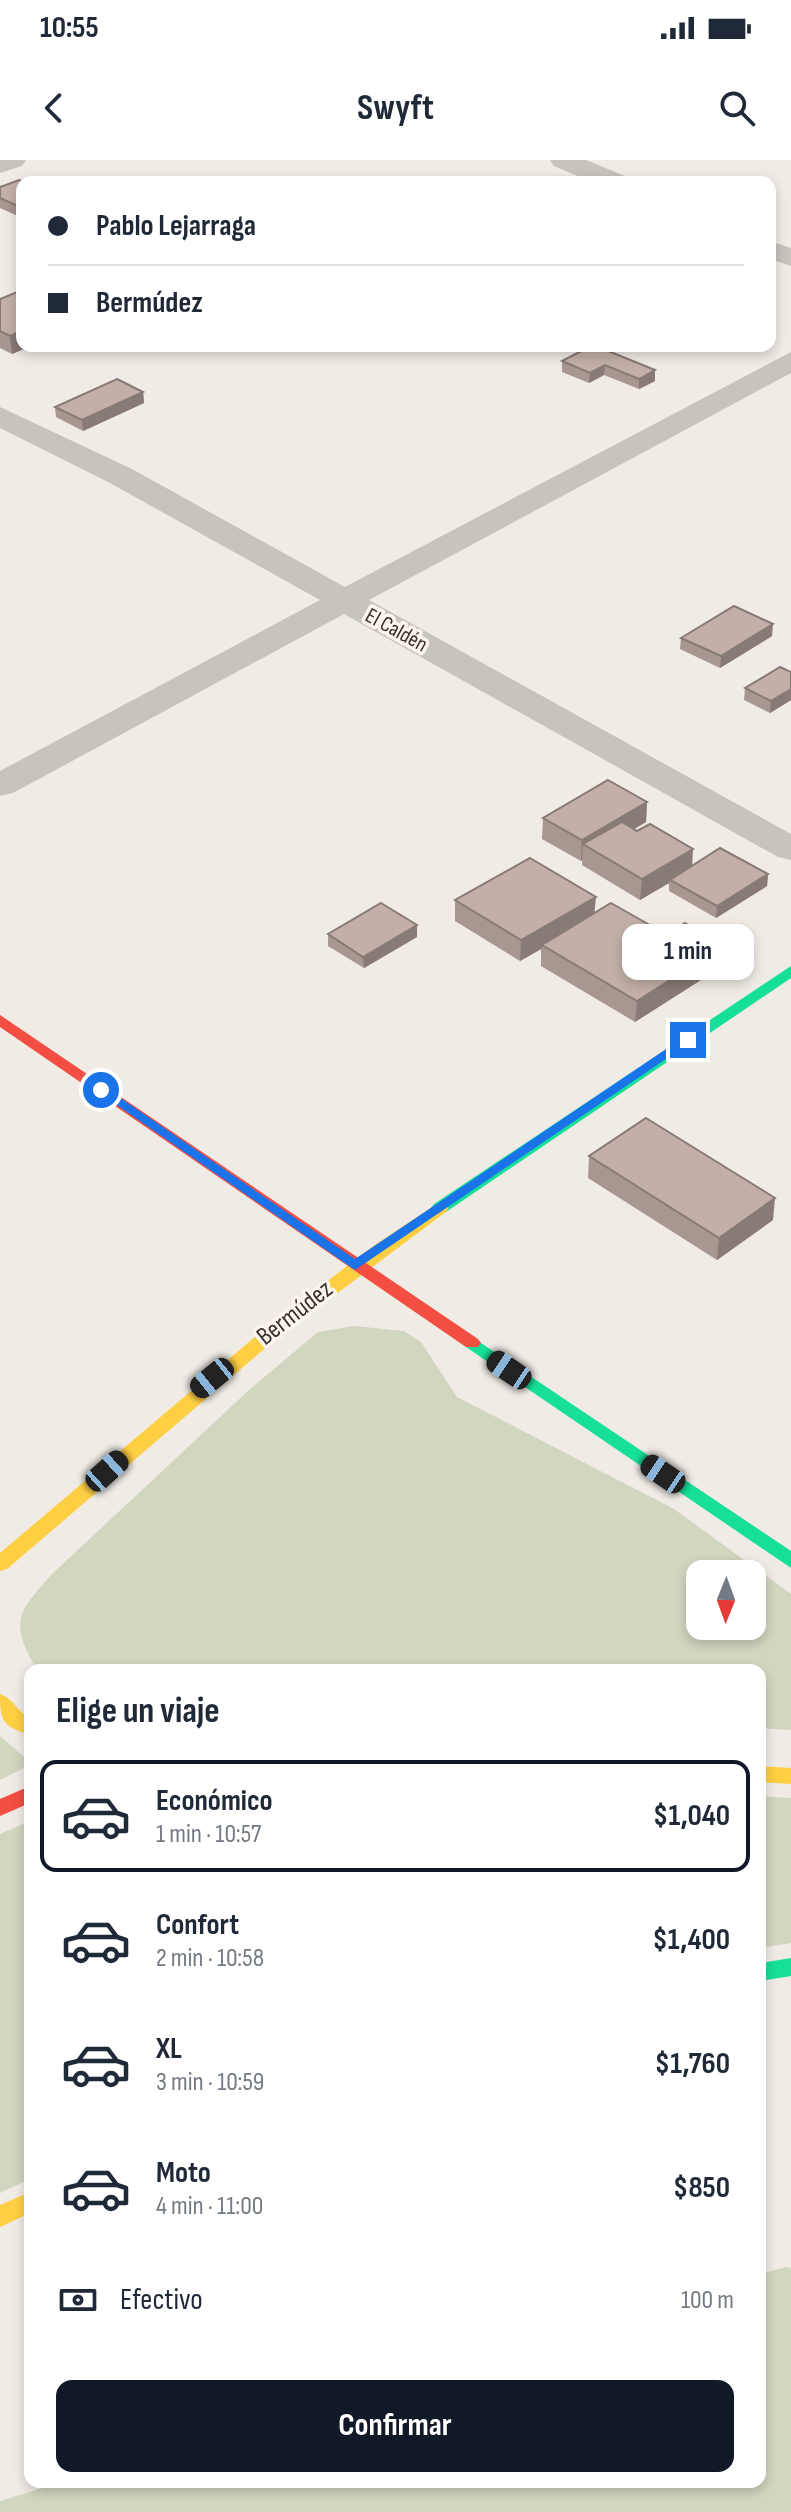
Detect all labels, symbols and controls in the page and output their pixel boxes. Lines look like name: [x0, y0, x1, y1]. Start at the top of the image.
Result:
text: 10:55: [40, 10, 99, 46]
icon: back: [32, 86, 76, 130]
icon: search: [715, 86, 759, 130]
text: Swyft: [357, 87, 434, 130]
text: Pablo Lejarraga: [96, 208, 256, 244]
text: Bermúdez: [96, 285, 203, 321]
street label: El Caldén: [360, 602, 432, 658]
callout: 1 min: [622, 924, 754, 980]
text: 1 min: [664, 936, 712, 967]
route end: [670, 1022, 706, 1058]
route start: [83, 1072, 119, 1108]
street label: Bermúdez: [251, 1274, 339, 1352]
car: [482, 1347, 536, 1393]
car: [186, 1354, 238, 1402]
car: [81, 1446, 133, 1496]
car: [636, 1451, 690, 1497]
north arrow: [686, 1560, 766, 1640]
map controls: [686, 1560, 766, 1640]
text: Elige un viaje: [56, 1690, 220, 1733]
icon: car: [60, 1780, 132, 1852]
text: Económico: [156, 1783, 273, 1819]
text: $1,040: [653, 1798, 730, 1834]
text: 1 min · 10:57: [156, 1819, 261, 1850]
icon: car: [60, 1904, 132, 1976]
text: Confort: [156, 1907, 239, 1943]
text: $1,400: [653, 1922, 730, 1958]
text: 2 min · 10:58: [156, 1943, 264, 1974]
icon: car: [60, 2028, 132, 2100]
text: XL: [156, 2031, 182, 2067]
text: $1,760: [655, 2046, 730, 2082]
text: 3 min · 10:59: [156, 2067, 264, 2098]
icon: car: [60, 2152, 132, 2224]
text: Moto: [156, 2155, 211, 2191]
text: $850: [673, 2170, 730, 2206]
text: 4 min · 11:00: [156, 2191, 263, 2222]
icon: cash: [56, 2278, 100, 2322]
text: Efectivo: [120, 2282, 203, 2318]
text: 100 m: [681, 2285, 734, 2316]
button: Confirmar: [56, 2380, 734, 2472]

